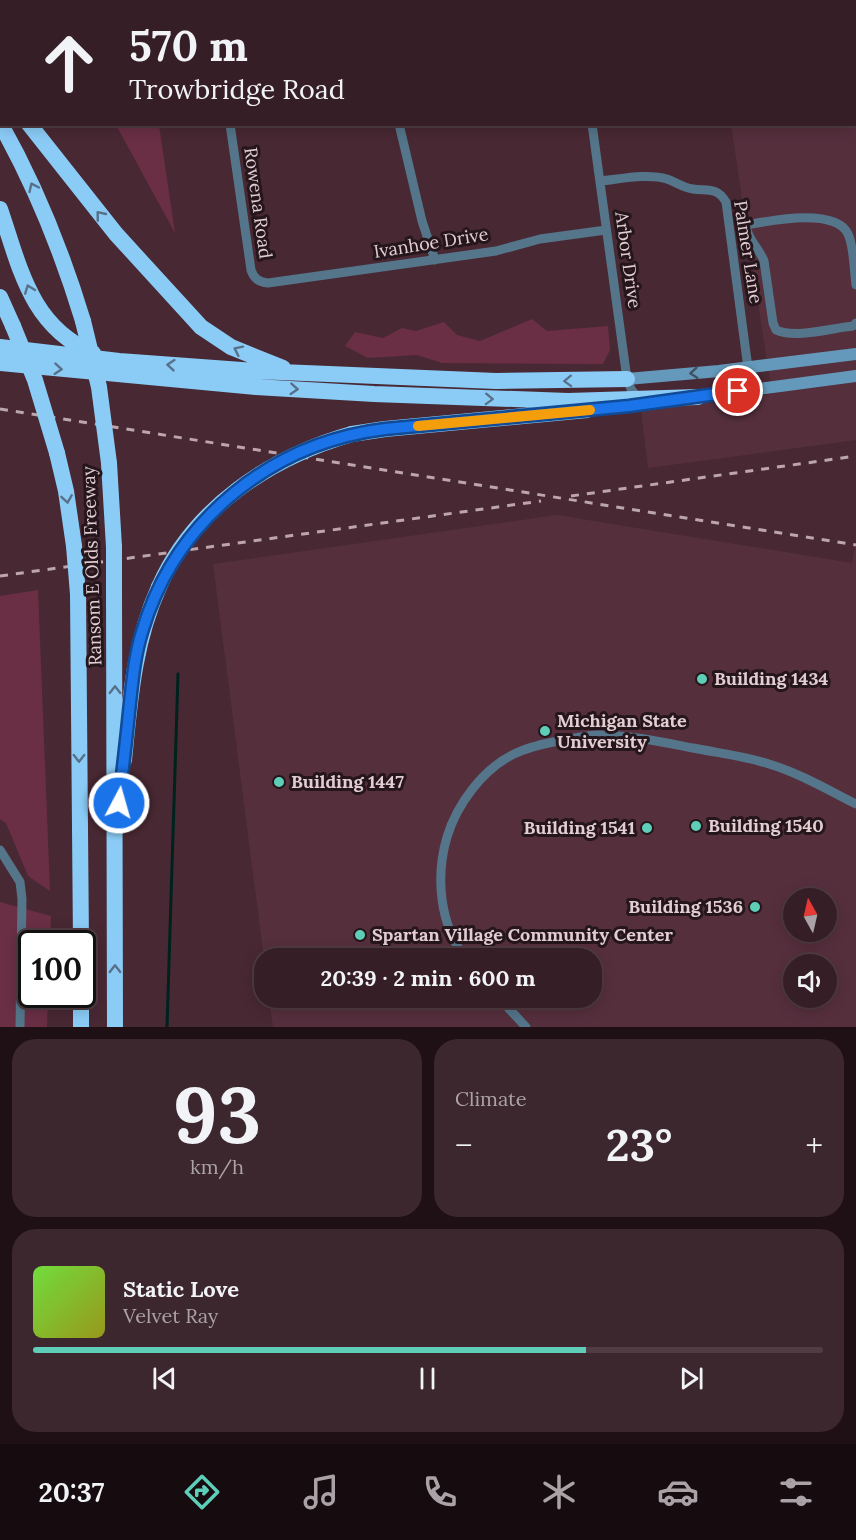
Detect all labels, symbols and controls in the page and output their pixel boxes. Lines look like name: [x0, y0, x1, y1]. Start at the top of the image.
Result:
text: 570 m: [129, 19, 248, 73]
icon: ahead: [30, 24, 108, 102]
text: Trowbridge Road: [129, 72, 345, 106]
street label: Rowena Road: [239, 146, 278, 260]
one-way arrow: [28, 183, 40, 194]
street label: Palmer Lane: [729, 199, 768, 305]
street label: Arbor Drive: [610, 209, 647, 310]
one-way arrow: [97, 210, 108, 221]
street label: Ivanhoe Drive: [372, 222, 490, 263]
one-way arrow: [24, 284, 36, 295]
one-way arrow: [234, 346, 245, 358]
one-way arrow: [167, 359, 176, 372]
one-way arrow: [54, 362, 63, 375]
pin: [712, 365, 763, 416]
one-way arrow: [689, 367, 698, 380]
icon: arrive: [721, 374, 754, 407]
one-way arrow: [564, 375, 573, 387]
one-way arrow: [290, 383, 299, 396]
one-way arrow: [485, 393, 494, 405]
street label: Ransom E Olds Freeway: [77, 465, 106, 666]
one-way arrow: [60, 494, 73, 504]
place label: Building 1434: [714, 667, 828, 690]
marker: Building 1434: [695, 672, 709, 686]
one-way arrow: [109, 685, 121, 694]
place label: Michigan State University: [557, 709, 687, 753]
marker: Michigan State University: [538, 724, 552, 738]
one-way arrow: [73, 753, 86, 762]
place label: Building 1447: [291, 770, 404, 793]
position arrow: [87, 771, 151, 835]
marker: Building 1447: [272, 775, 286, 789]
place label: Building 1540: [708, 814, 824, 837]
place label: Building 1541: [523, 816, 635, 839]
marker: Building 1540: [689, 819, 703, 833]
marker: Building 1541: [640, 821, 654, 835]
north arrow: [783, 888, 837, 942]
map controls: [783, 888, 837, 1008]
place label: Building 1536: [628, 895, 743, 918]
marker: Building 1536: [748, 900, 762, 914]
place label: Spartan Village Community Center: [372, 923, 673, 946]
marker: Spartan Village Community Center: [353, 928, 367, 942]
speed limit sign: 100: [18, 930, 96, 1008]
button: sound: [783, 954, 837, 1008]
one-way arrow: [109, 964, 121, 973]
text: 20:39 · 2 min · 600 m: [321, 964, 535, 992]
text: 93: [173, 1065, 261, 1164]
text: Climate: [455, 1086, 527, 1111]
text: 23°: [606, 1116, 672, 1173]
text: −: [455, 1124, 473, 1166]
text: +: [805, 1124, 823, 1166]
text: km/h: [190, 1154, 244, 1179]
text: Static Love: [123, 1275, 239, 1303]
text: Velvet Ray: [123, 1303, 218, 1328]
icon: previous: [148, 1362, 181, 1395]
icon: pause: [411, 1362, 444, 1395]
icon: next: [675, 1362, 708, 1395]
icon: directions: [181, 1471, 223, 1513]
icon: music: [300, 1471, 342, 1513]
icon: phone: [419, 1471, 461, 1513]
icon: climate: [538, 1471, 580, 1513]
icon: car: [657, 1471, 699, 1513]
icon: filters: [775, 1471, 817, 1513]
text: 20:37: [38, 1475, 105, 1509]

